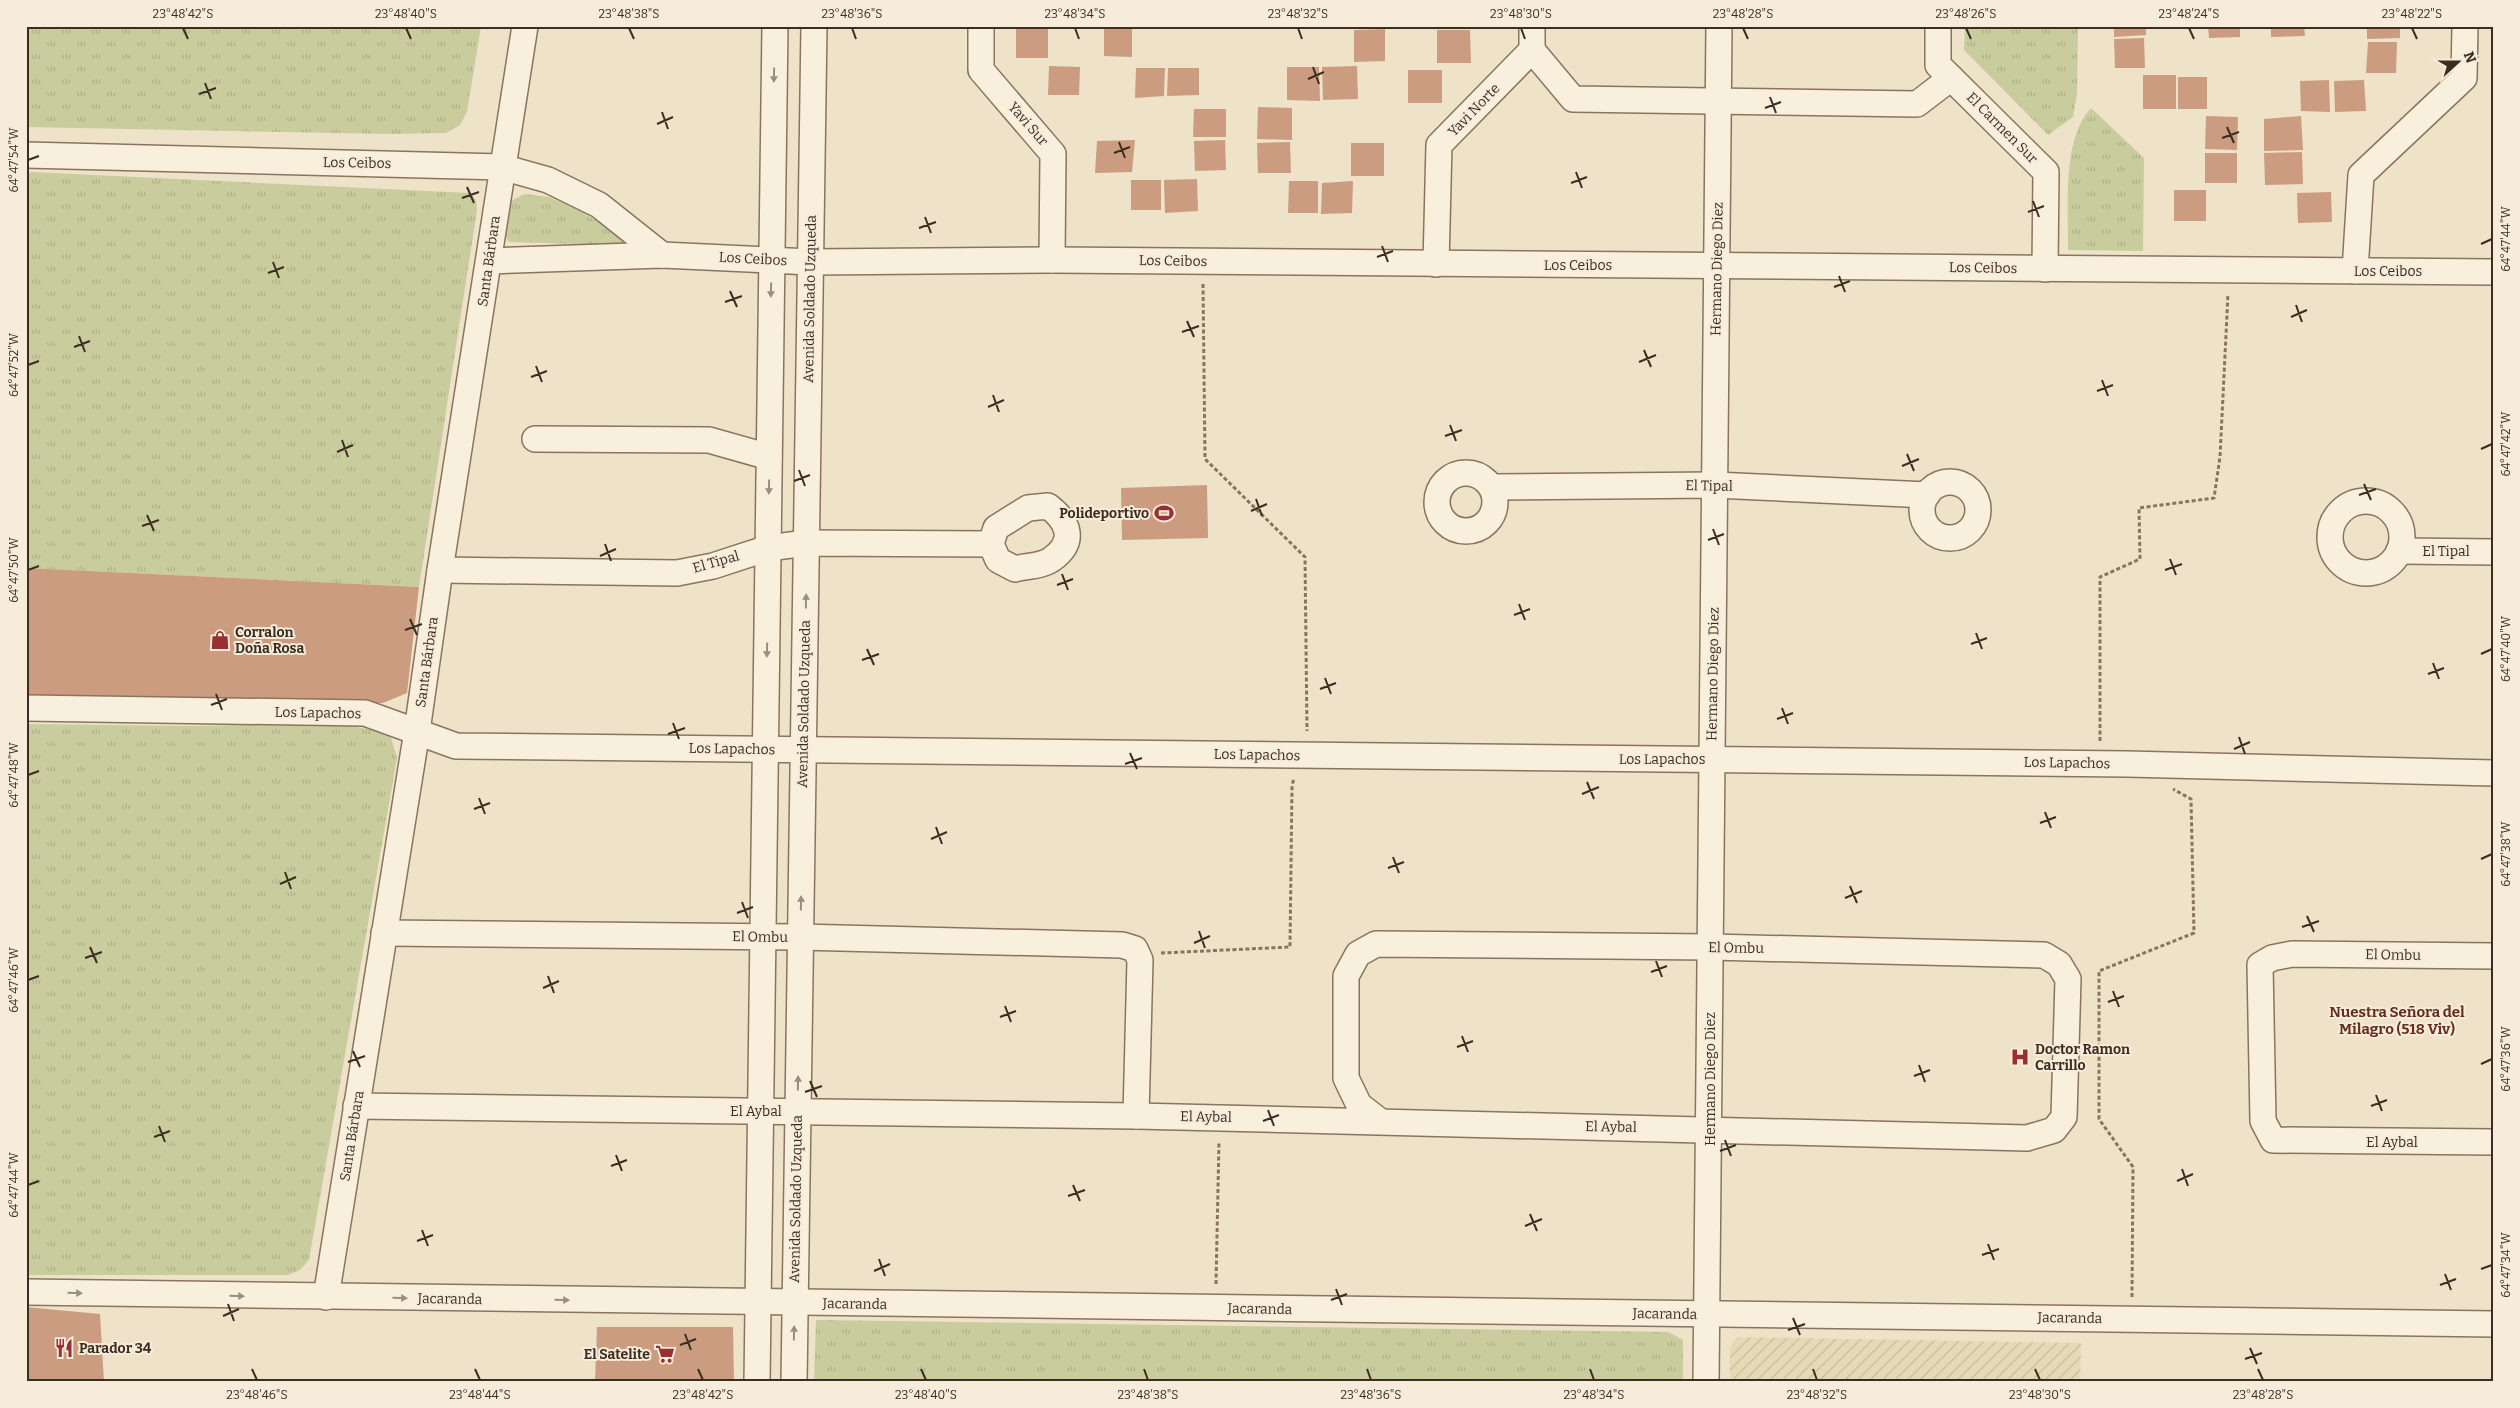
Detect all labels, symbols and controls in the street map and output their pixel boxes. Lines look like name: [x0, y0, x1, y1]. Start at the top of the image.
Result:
text: 23°48'42"S: [153, 7, 213, 21]
text: 23°48'40"S: [375, 7, 437, 21]
text: 23°48'38"S: [598, 7, 660, 21]
text: 23°48'36"S: [821, 7, 883, 21]
text: 23°48'34"S: [1044, 7, 1106, 21]
text: 23°48'32"S: [1268, 7, 1328, 21]
text: 23°48'30"S: [1490, 7, 1552, 21]
text: 23°48'28"S: [1713, 7, 1773, 21]
text: 23°48'26"S: [1936, 7, 1996, 21]
text: 23°48'24"S: [2159, 7, 2219, 21]
text: 23°48'22"S: [2382, 7, 2442, 21]
north arrow: [2432, 38, 2482, 88]
text: N: [2460, 49, 2480, 66]
one-way arrow: [770, 67, 778, 83]
street label: Yavi Norte: [1445, 80, 1503, 140]
street label: El Carmen Sur: [1963, 89, 2041, 167]
street label: Yavi Sur: [1004, 99, 1052, 149]
text: 64°47'54"W: [7, 127, 21, 192]
street label: Los Ceibos: [323, 154, 391, 172]
street label: Hermano Diego Diez: [1707, 202, 1727, 336]
text: 64°47'44"W: [2499, 206, 2513, 272]
street label: Santa Bárbara: [474, 214, 504, 307]
street label: Avenida Soldado Uzqueda: [800, 215, 820, 383]
street label: Los Ceibos: [718, 249, 788, 269]
street label: Los Ceibos: [1139, 252, 1207, 270]
street label: Los Ceibos: [1544, 257, 1612, 274]
street label: Los Ceibos: [1949, 259, 2017, 277]
street label: Los Ceibos: [2354, 263, 2422, 280]
one-way arrow: [767, 282, 775, 298]
text: 64°47'52"W: [7, 332, 21, 397]
text: 64°47'42"W: [2499, 411, 2513, 477]
street label: El Tipal: [1685, 477, 1733, 495]
one-way arrow: [765, 480, 773, 496]
sports icon: Polideportivo: [1153, 502, 1175, 524]
place label: Polideportivo: [1059, 505, 1149, 522]
text: 64°47'50"W: [7, 537, 21, 603]
street label: El Tipal: [2422, 543, 2470, 560]
street label: El Tipal: [691, 547, 741, 577]
one-way arrow: [802, 592, 810, 608]
street label: Hermano Diego Diez: [1703, 607, 1723, 741]
street label: Santa Bárbara: [412, 615, 442, 708]
text: 64°47'40"W: [2499, 615, 2513, 682]
street label: Avenida Soldado Uzqueda: [794, 620, 814, 788]
place label: Corralon Doña Rosa: [235, 624, 304, 657]
shop icon: Corralon Doña Rosa: [209, 629, 231, 651]
one-way arrow: [763, 642, 771, 658]
street label: Los Lapachos: [275, 704, 361, 722]
street label: Los Lapachos: [689, 740, 775, 758]
text: 64°47'48"W: [7, 742, 21, 808]
street label: Los Lapachos: [1214, 746, 1300, 764]
street label: Los Lapachos: [1619, 751, 1705, 768]
street label: Los Lapachos: [2024, 754, 2110, 772]
text: 64°47'38"W: [2499, 821, 2513, 887]
one-way arrow: [797, 895, 805, 911]
street label: El Ombu: [732, 928, 788, 946]
street label: El Ombu: [1708, 939, 1764, 957]
street label: El Ombu: [2365, 946, 2421, 964]
text: 64°47'46"W: [7, 947, 21, 1013]
district label: Nuestra Señora del Milagro (518 Viv): [2329, 1003, 2465, 1038]
street label: Hermano Diego Diez: [1702, 1012, 1719, 1146]
text: 64°47'36"W: [2499, 1026, 2513, 1092]
place label: Doctor Ramon Carrillo: [2035, 1041, 2130, 1074]
hospital icon: Doctor Ramon Carrillo: [2009, 1046, 2031, 1068]
one-way arrow: [794, 1075, 802, 1091]
street label: Santa Bárbara: [336, 1089, 368, 1182]
street label: El Aybal: [730, 1103, 782, 1120]
street label: El Aybal: [1180, 1108, 1232, 1126]
street label: Avenida Soldado Uzqueda: [786, 1115, 806, 1283]
street label: El Aybal: [1585, 1118, 1637, 1136]
street label: El Aybal: [2366, 1134, 2418, 1151]
text: 64°47'44"W: [7, 1152, 21, 1218]
text: 64°47'34"W: [2499, 1232, 2513, 1298]
one-way arrow: [67, 1289, 83, 1297]
street label: Jacaranda: [417, 1290, 483, 1308]
one-way arrow: [230, 1292, 246, 1300]
one-way arrow: [392, 1294, 408, 1302]
street label: Jacaranda: [822, 1295, 888, 1313]
one-way arrow: [555, 1296, 571, 1304]
street label: Jacaranda: [1227, 1300, 1293, 1318]
street label: Jacaranda: [1632, 1305, 1698, 1323]
street label: Jacaranda: [2037, 1309, 2103, 1327]
one-way arrow: [790, 1325, 798, 1341]
restaurant icon: Parador 34: [53, 1337, 75, 1359]
place label: Parador 34: [79, 1340, 152, 1357]
supermarket icon: El Satelite: [654, 1343, 676, 1365]
place label: El Satelite: [584, 1346, 650, 1363]
text: 23°48'46"S: [226, 1388, 288, 1402]
text: 23°48'44"S: [449, 1388, 511, 1402]
text: 23°48'42"S: [673, 1388, 733, 1402]
text: 23°48'40"S: [895, 1388, 957, 1402]
text: 23°48'38"S: [1117, 1388, 1179, 1402]
text: 23°48'36"S: [1340, 1388, 1402, 1402]
text: 23°48'34"S: [1563, 1388, 1625, 1402]
text: 23°48'32"S: [1787, 1388, 1847, 1402]
text: 23°48'30"S: [2009, 1388, 2071, 1402]
text: 23°48'28"S: [2233, 1388, 2293, 1402]

